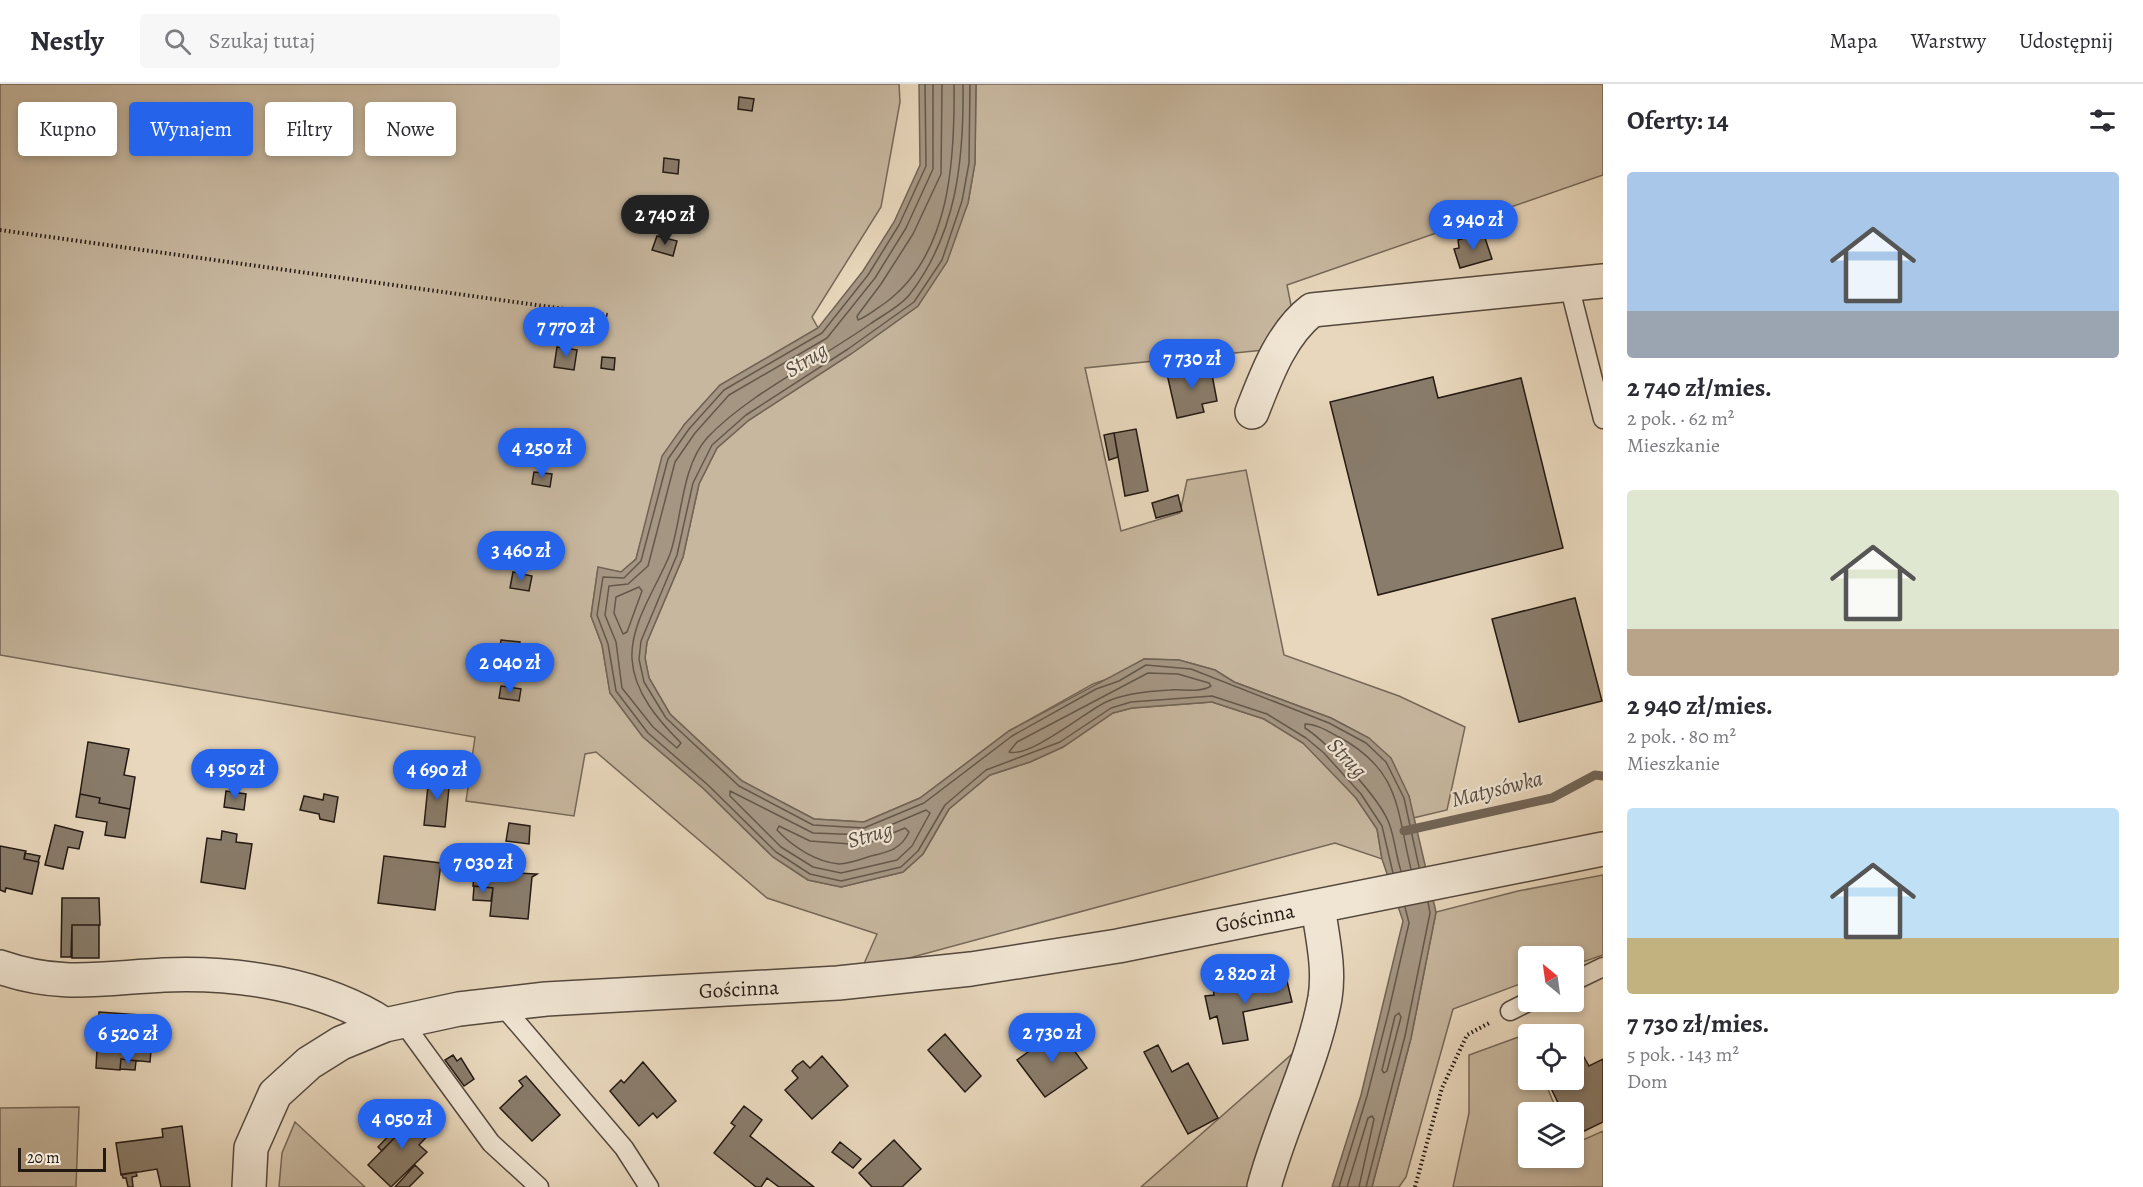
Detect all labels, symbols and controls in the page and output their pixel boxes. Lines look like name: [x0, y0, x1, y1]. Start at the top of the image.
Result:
search box: [140, 14, 560, 68]
text: Nestly: [30, 22, 104, 60]
icon: search: [161, 25, 194, 58]
text: Szukaj tutaj: [209, 26, 315, 56]
text: Mapa: [1830, 27, 1878, 55]
text: Warstwy: [1911, 27, 1986, 55]
text: Udostępnij: [2019, 27, 2113, 55]
chip: Kupno: [18, 102, 117, 156]
chip: Wynajem: [129, 102, 253, 156]
chip: Filtry: [265, 102, 353, 156]
chip: Nowe: [365, 102, 456, 156]
text: Oferty: 14: [1627, 103, 1729, 138]
icon: filters: [2086, 104, 2119, 137]
pin: 2 740 zł: [603, 195, 727, 246]
pin: 2 940 zł: [1411, 200, 1535, 251]
text: 2 740 zł: [635, 201, 695, 228]
text: 2 940 zł: [1443, 206, 1503, 233]
icon: home: [1819, 211, 1927, 319]
pin: 7 770 zł: [504, 307, 628, 358]
text: 7 770 zł: [537, 313, 595, 340]
water label: Strug: [779, 335, 833, 385]
pin: 7 730 zł: [1130, 339, 1254, 390]
text: 7 730 zł: [1163, 345, 1221, 372]
text: 2 740 zł/mies.: [1627, 370, 1772, 405]
text: 2 pok. · 62 m²: [1627, 405, 1734, 432]
pin: 4 250 zł: [480, 428, 604, 479]
text: Mieszkanie: [1627, 432, 1720, 459]
text: 4 250 zł: [512, 434, 572, 461]
icon: home: [1819, 529, 1927, 637]
pin: 3 460 zł: [459, 531, 583, 582]
text: 3 460 zł: [491, 537, 551, 564]
pin: 2 040 zł: [448, 643, 572, 694]
text: 2 040 zł: [479, 649, 541, 676]
text: 2 940 zł/mies.: [1627, 688, 1773, 723]
text: 2 pok. · 80 m²: [1627, 723, 1736, 750]
water label: Strug: [1320, 731, 1374, 785]
pin: 4 950 zł: [173, 749, 297, 800]
pin: 4 690 zł: [375, 750, 499, 801]
text: Mieszkanie: [1627, 750, 1720, 777]
text: 4 950 zł: [205, 755, 265, 782]
text: 4 690 zł: [407, 756, 467, 783]
water label: Matysówka: [1448, 763, 1546, 815]
water label: Strug: [844, 814, 896, 856]
pin: 7 030 zł: [421, 843, 545, 894]
icon: home: [1819, 847, 1927, 955]
text: 7 030 zł: [453, 849, 513, 876]
street label: Gościnna: [1213, 897, 1297, 939]
north arrow: [1518, 946, 1584, 1012]
map controls: [1518, 946, 1584, 1168]
pin: 2 820 zł: [1183, 954, 1307, 1005]
text: 2 820 zł: [1214, 960, 1276, 987]
street label: Gościnna: [698, 973, 780, 1005]
text: 7 730 zł/mies.: [1627, 1006, 1770, 1041]
pin: 2 730 zł: [990, 1013, 1114, 1064]
pin: 6 520 zł: [66, 1014, 190, 1065]
text: 2 730 zł: [1022, 1019, 1082, 1046]
text: 6 520 zł: [98, 1020, 158, 1047]
button: locate: [1518, 1024, 1584, 1090]
text: 5 pok. · 143 m²: [1627, 1041, 1739, 1068]
text: Dom: [1627, 1068, 1668, 1095]
pin: 4 050 zł: [340, 1099, 464, 1150]
button: layers: [1518, 1102, 1584, 1168]
text: 4 050 zł: [372, 1105, 432, 1132]
scale bar: [18, 1145, 106, 1172]
text: 20 m: [27, 1147, 60, 1169]

